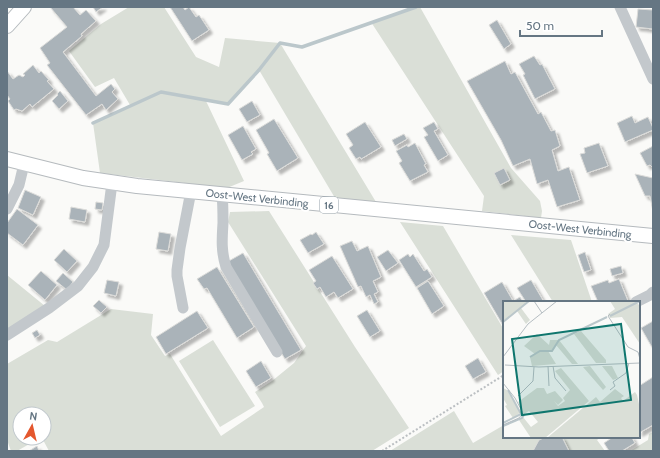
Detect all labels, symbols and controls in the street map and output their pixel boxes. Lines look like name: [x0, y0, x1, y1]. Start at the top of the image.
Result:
scale bar: [520, 12, 602, 38]
text: 50 m: [526, 18, 554, 33]
street label: Oost-West Verbinding: [205, 186, 310, 210]
road number: 16: [320, 197, 338, 213]
street label: Oost-West Verbinding: [528, 217, 633, 241]
inset map: [503, 301, 640, 438]
north arrow: [12, 406, 52, 446]
text: N: [29, 409, 38, 424]

